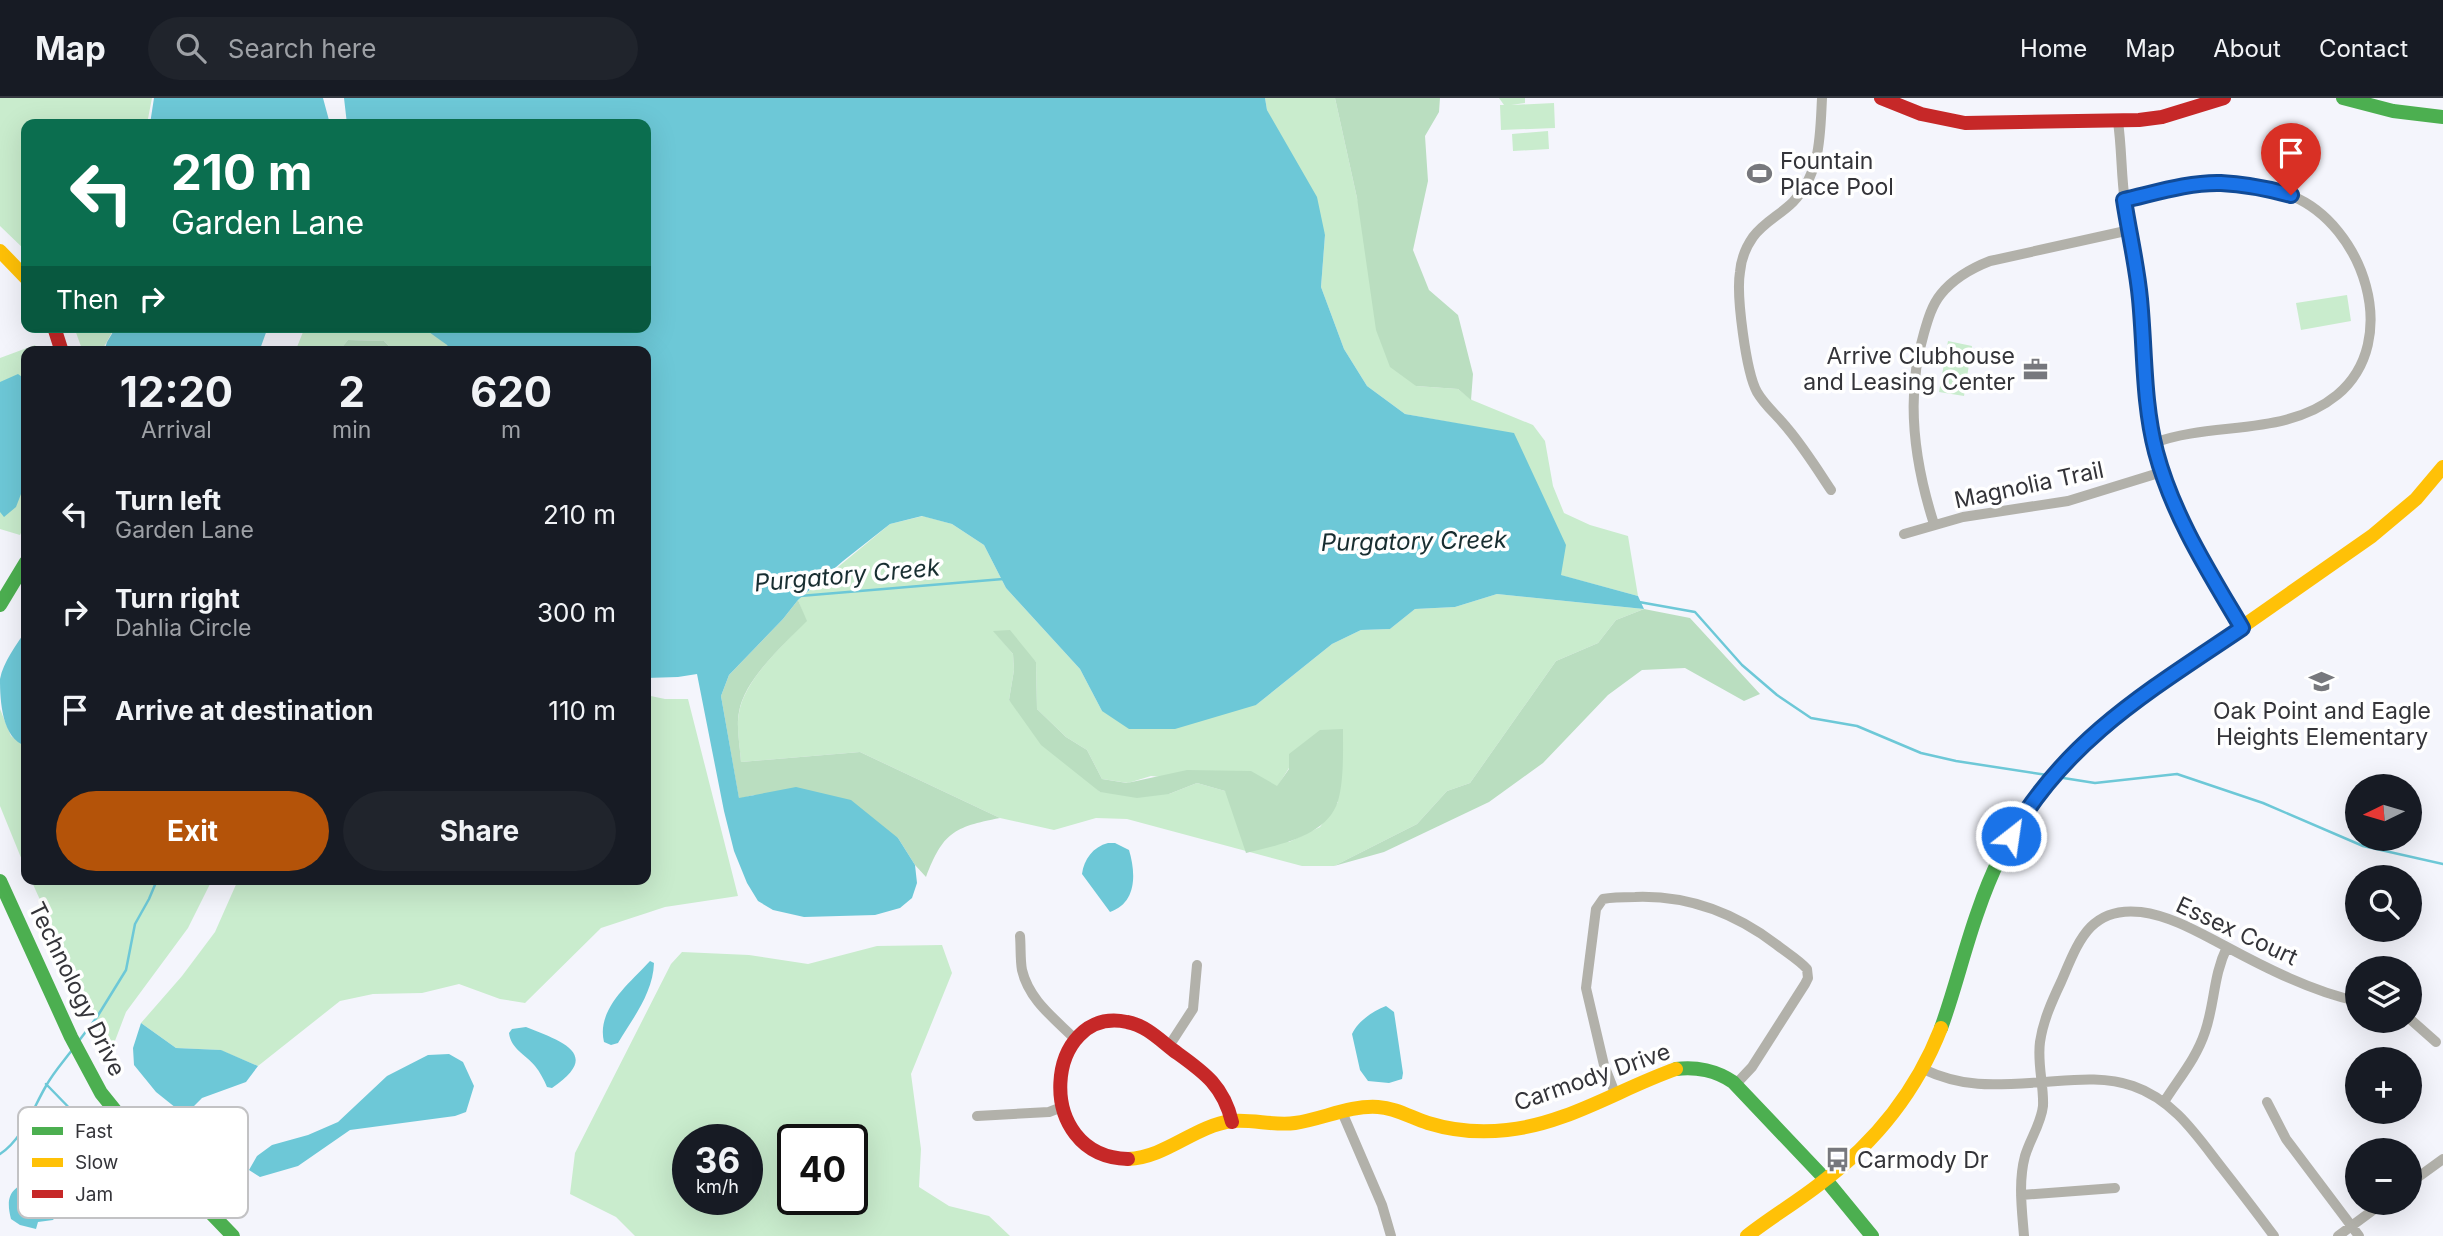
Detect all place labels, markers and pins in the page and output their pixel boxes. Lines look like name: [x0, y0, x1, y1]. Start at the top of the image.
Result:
pin: [2261, 123, 2321, 195]
place label: Fountain Place Pool: [1780, 147, 1894, 201]
sports icon: Fountain Place Pool: [1746, 160, 1774, 188]
place label: Arrive Clubhouse and Leasing Center: [1803, 342, 2015, 396]
office icon: Arrive Clubhouse and Leasing Center: [2021, 355, 2049, 383]
school or university icon: Oak Point and Eagle Heights Elementary: [2308, 667, 2336, 695]
place label: Oak Point and Eagle Heights Elementary: [2213, 697, 2431, 751]
bus stop icon: Carmody Dr: [1823, 1146, 1851, 1174]
place label: Carmody Dr: [1857, 1146, 1989, 1174]

